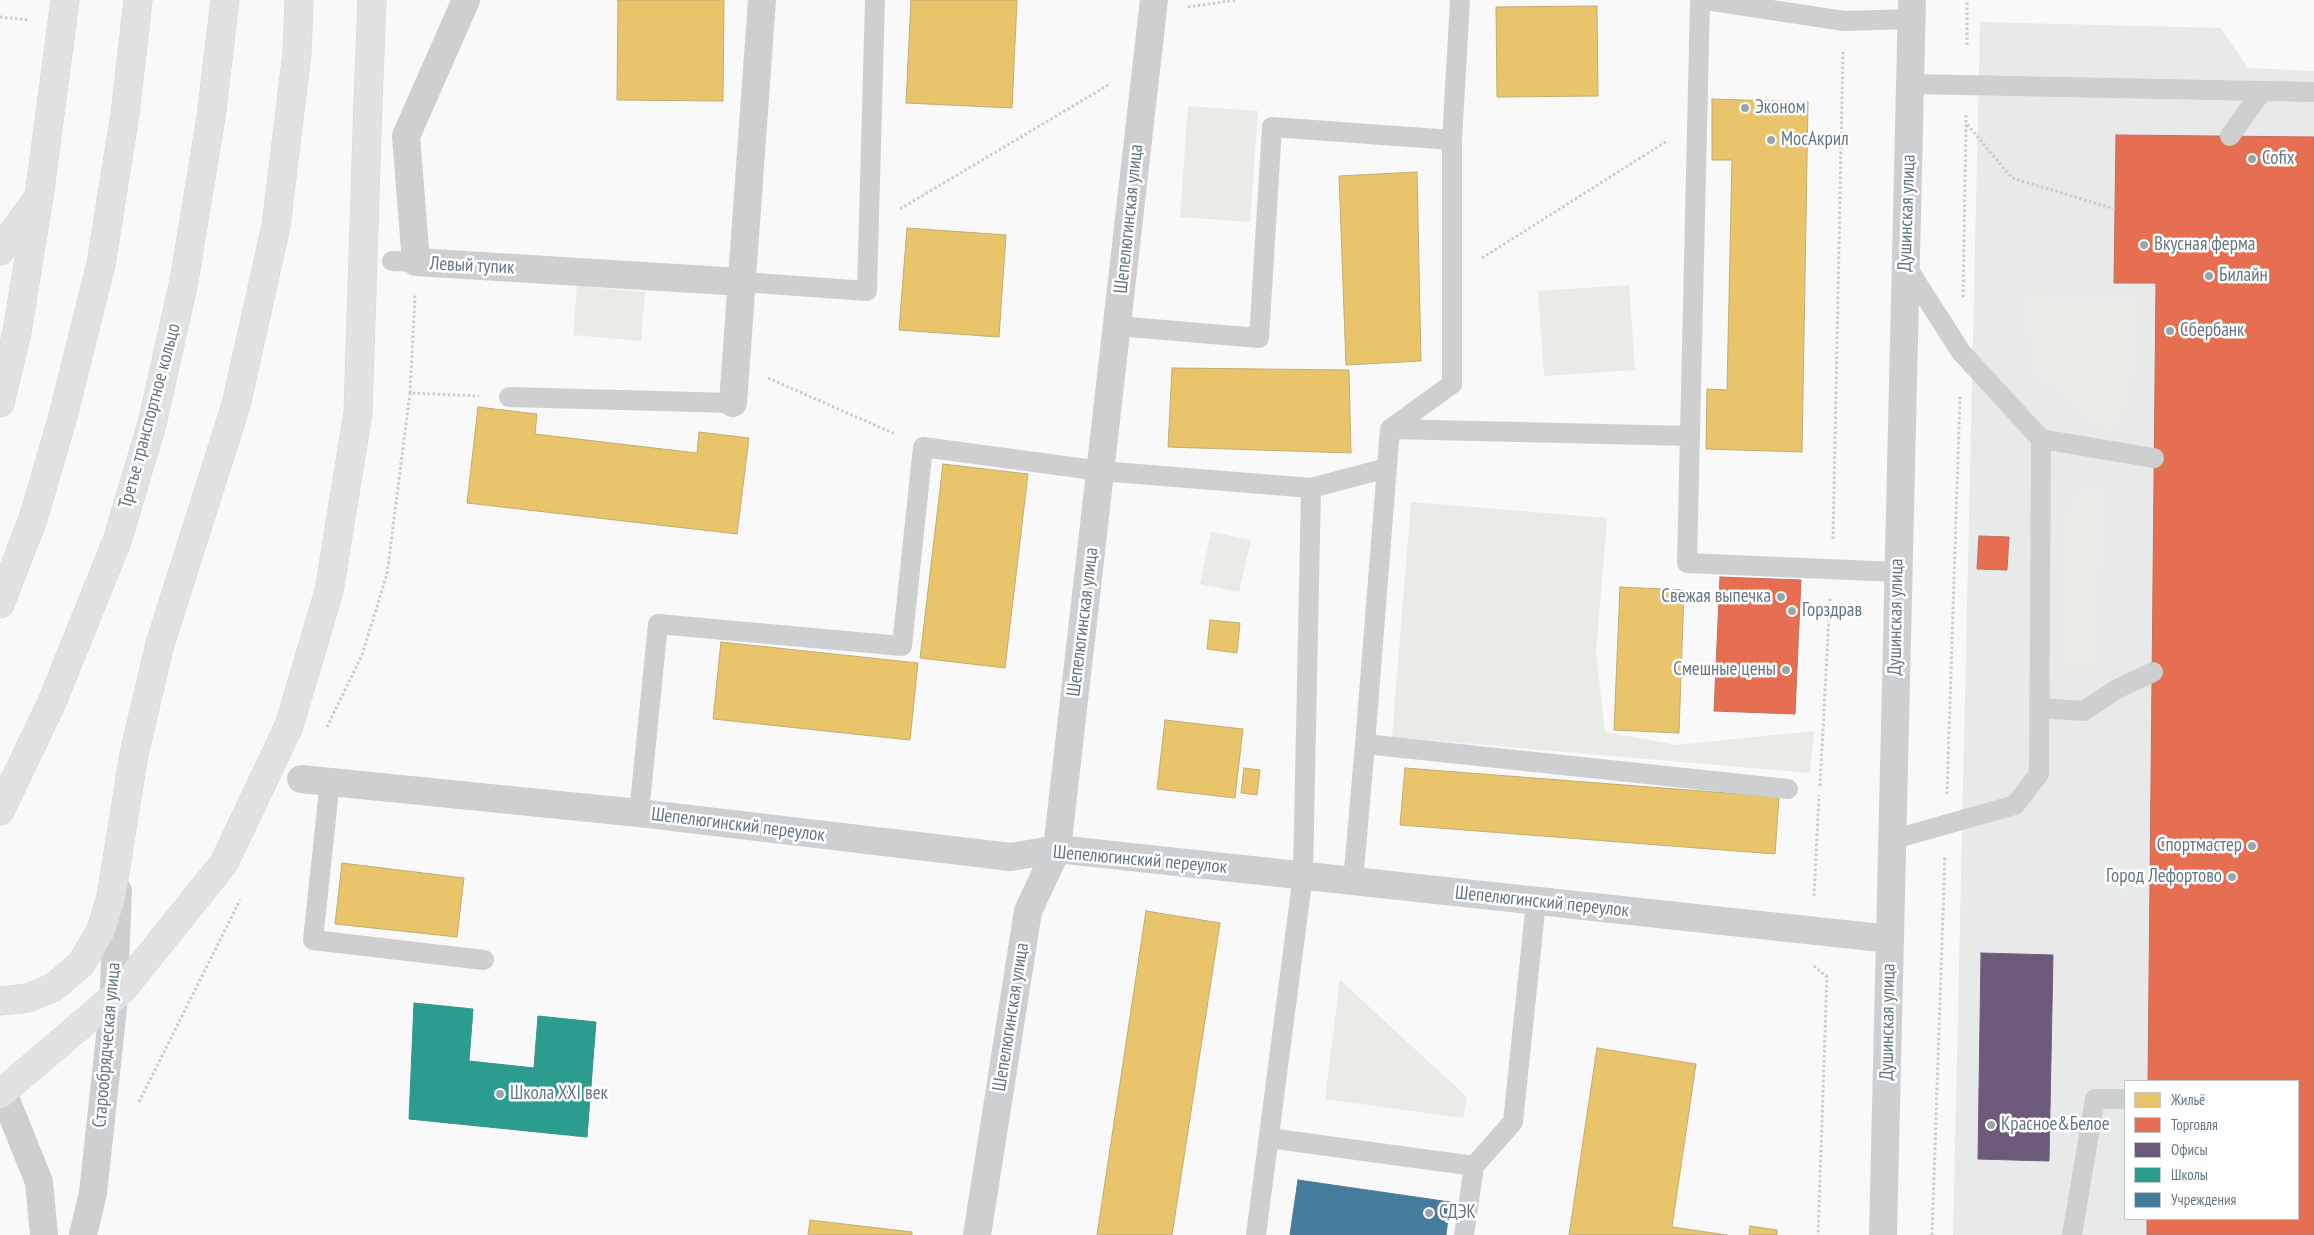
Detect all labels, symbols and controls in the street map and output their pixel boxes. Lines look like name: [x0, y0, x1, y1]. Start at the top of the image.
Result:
place label: Эконом: [1755, 97, 1806, 119]
marker: Эконом: [1739, 102, 1751, 114]
place label: МосАкрил: [1781, 129, 1849, 151]
marker: МосАкрил: [1765, 134, 1777, 146]
street label: Шепелюгинская улица: [1110, 143, 1148, 295]
place label: Cofix: [2262, 148, 2295, 170]
marker: Cofix: [2246, 153, 2258, 165]
street label: Душинская улица: [1894, 154, 1920, 272]
place label: Вкусная ферма: [2154, 234, 2255, 256]
marker: Вкусная ферма: [2138, 239, 2150, 251]
street label: Левый тупик: [429, 252, 515, 280]
place label: Билайн: [2219, 265, 2268, 287]
marker: Билайн: [2203, 270, 2215, 282]
place label: Сбербанк: [2180, 320, 2244, 342]
street label: Третье транспортное кольцо: [114, 321, 186, 511]
marker: Сбербанк: [2164, 325, 2176, 337]
street label: Шепелюгинская улица: [1063, 546, 1103, 698]
street label: Душинская улица: [1884, 558, 1908, 676]
place label: Свежая выпечка: [1661, 586, 1771, 608]
marker: Свежая выпечка: [1775, 591, 1787, 603]
place label: Горздрав: [1802, 600, 1862, 622]
marker: Горздрав: [1786, 605, 1798, 617]
place label: Смешные цены: [1673, 659, 1776, 681]
marker: Смешные цены: [1780, 664, 1792, 676]
street label: Шепелюгинский переулок: [650, 803, 826, 847]
place label: Спортмастер: [2157, 835, 2242, 857]
marker: Спортмастер: [2246, 840, 2258, 852]
street label: Шепелюгинский переулок: [1052, 841, 1228, 879]
place label: Город Лефортово: [2106, 866, 2222, 888]
marker: Город Лефортово: [2226, 871, 2238, 883]
street label: Шепелюгинский переулок: [1454, 882, 1630, 922]
street label: Шепелюгинская улица: [988, 941, 1034, 1093]
street label: Старообрядческая улица: [88, 962, 126, 1128]
street label: Душинская улица: [1876, 963, 1900, 1081]
legend: [2124, 1080, 2299, 1220]
place label: Школа XXI век: [510, 1083, 608, 1105]
marker: Школа XXI век: [494, 1088, 506, 1100]
text: Жильё: [2171, 1090, 2205, 1109]
place label: Красное&Белое: [2001, 1114, 2110, 1136]
text: Торговля: [2171, 1115, 2218, 1134]
marker: Красное&Белое: [1985, 1119, 1997, 1131]
text: Офисы: [2171, 1140, 2207, 1159]
text: Школы: [2171, 1165, 2208, 1184]
text: Учреждения: [2171, 1190, 2236, 1209]
place label: СДЭК: [1439, 1202, 1476, 1224]
marker: СДЭК: [1423, 1207, 1435, 1219]

